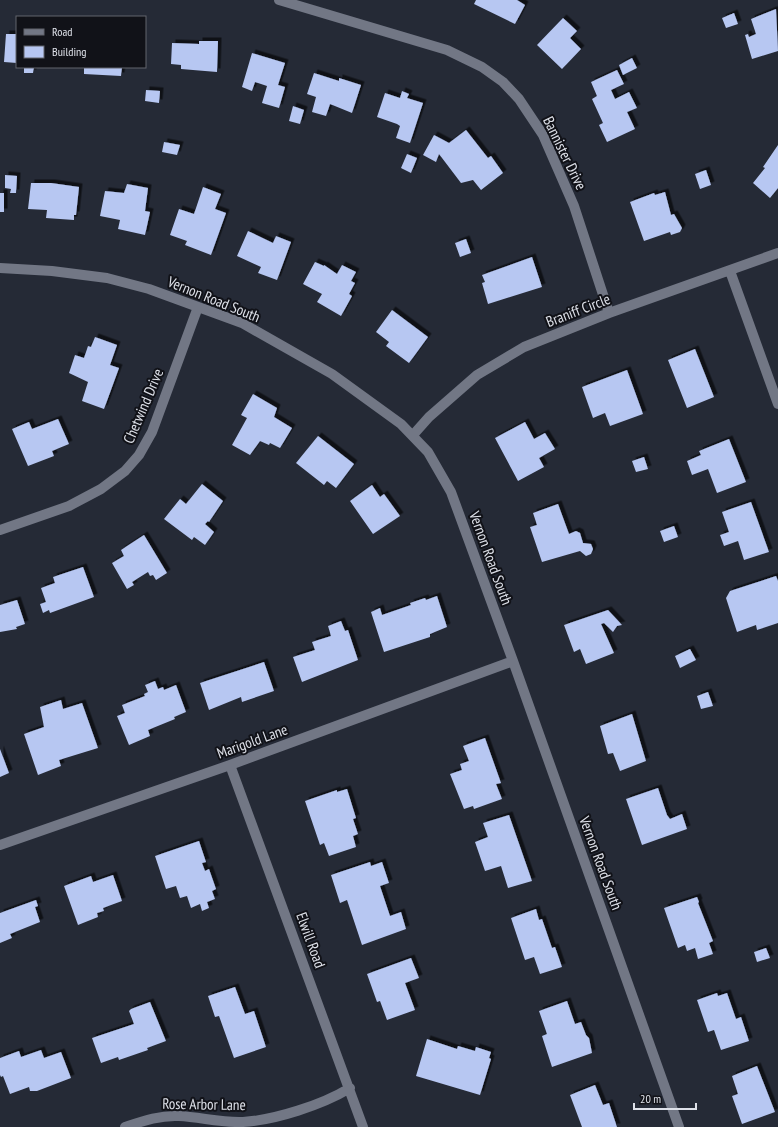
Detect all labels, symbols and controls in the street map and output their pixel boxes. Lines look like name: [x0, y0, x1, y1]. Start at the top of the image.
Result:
legend: [16, 16, 146, 68]
text: Road: [52, 24, 72, 39]
text: Building: [52, 44, 87, 59]
street label: Bannister Drive: [539, 113, 591, 193]
street label: Vernon Road South: [164, 271, 263, 326]
street label: Braniff Circle: [543, 289, 613, 331]
street label: Chetwind Drive: [119, 366, 167, 446]
street label: Vernon Road South: [465, 508, 517, 607]
street label: Marigold Lane: [214, 719, 290, 763]
street label: Vernon Road South: [575, 813, 627, 912]
street label: Elwill Road: [292, 910, 330, 970]
scale bar: [634, 1085, 696, 1111]
text: 20 m: [640, 1091, 661, 1106]
street label: Rose Arbor Lane: [162, 1094, 246, 1114]

